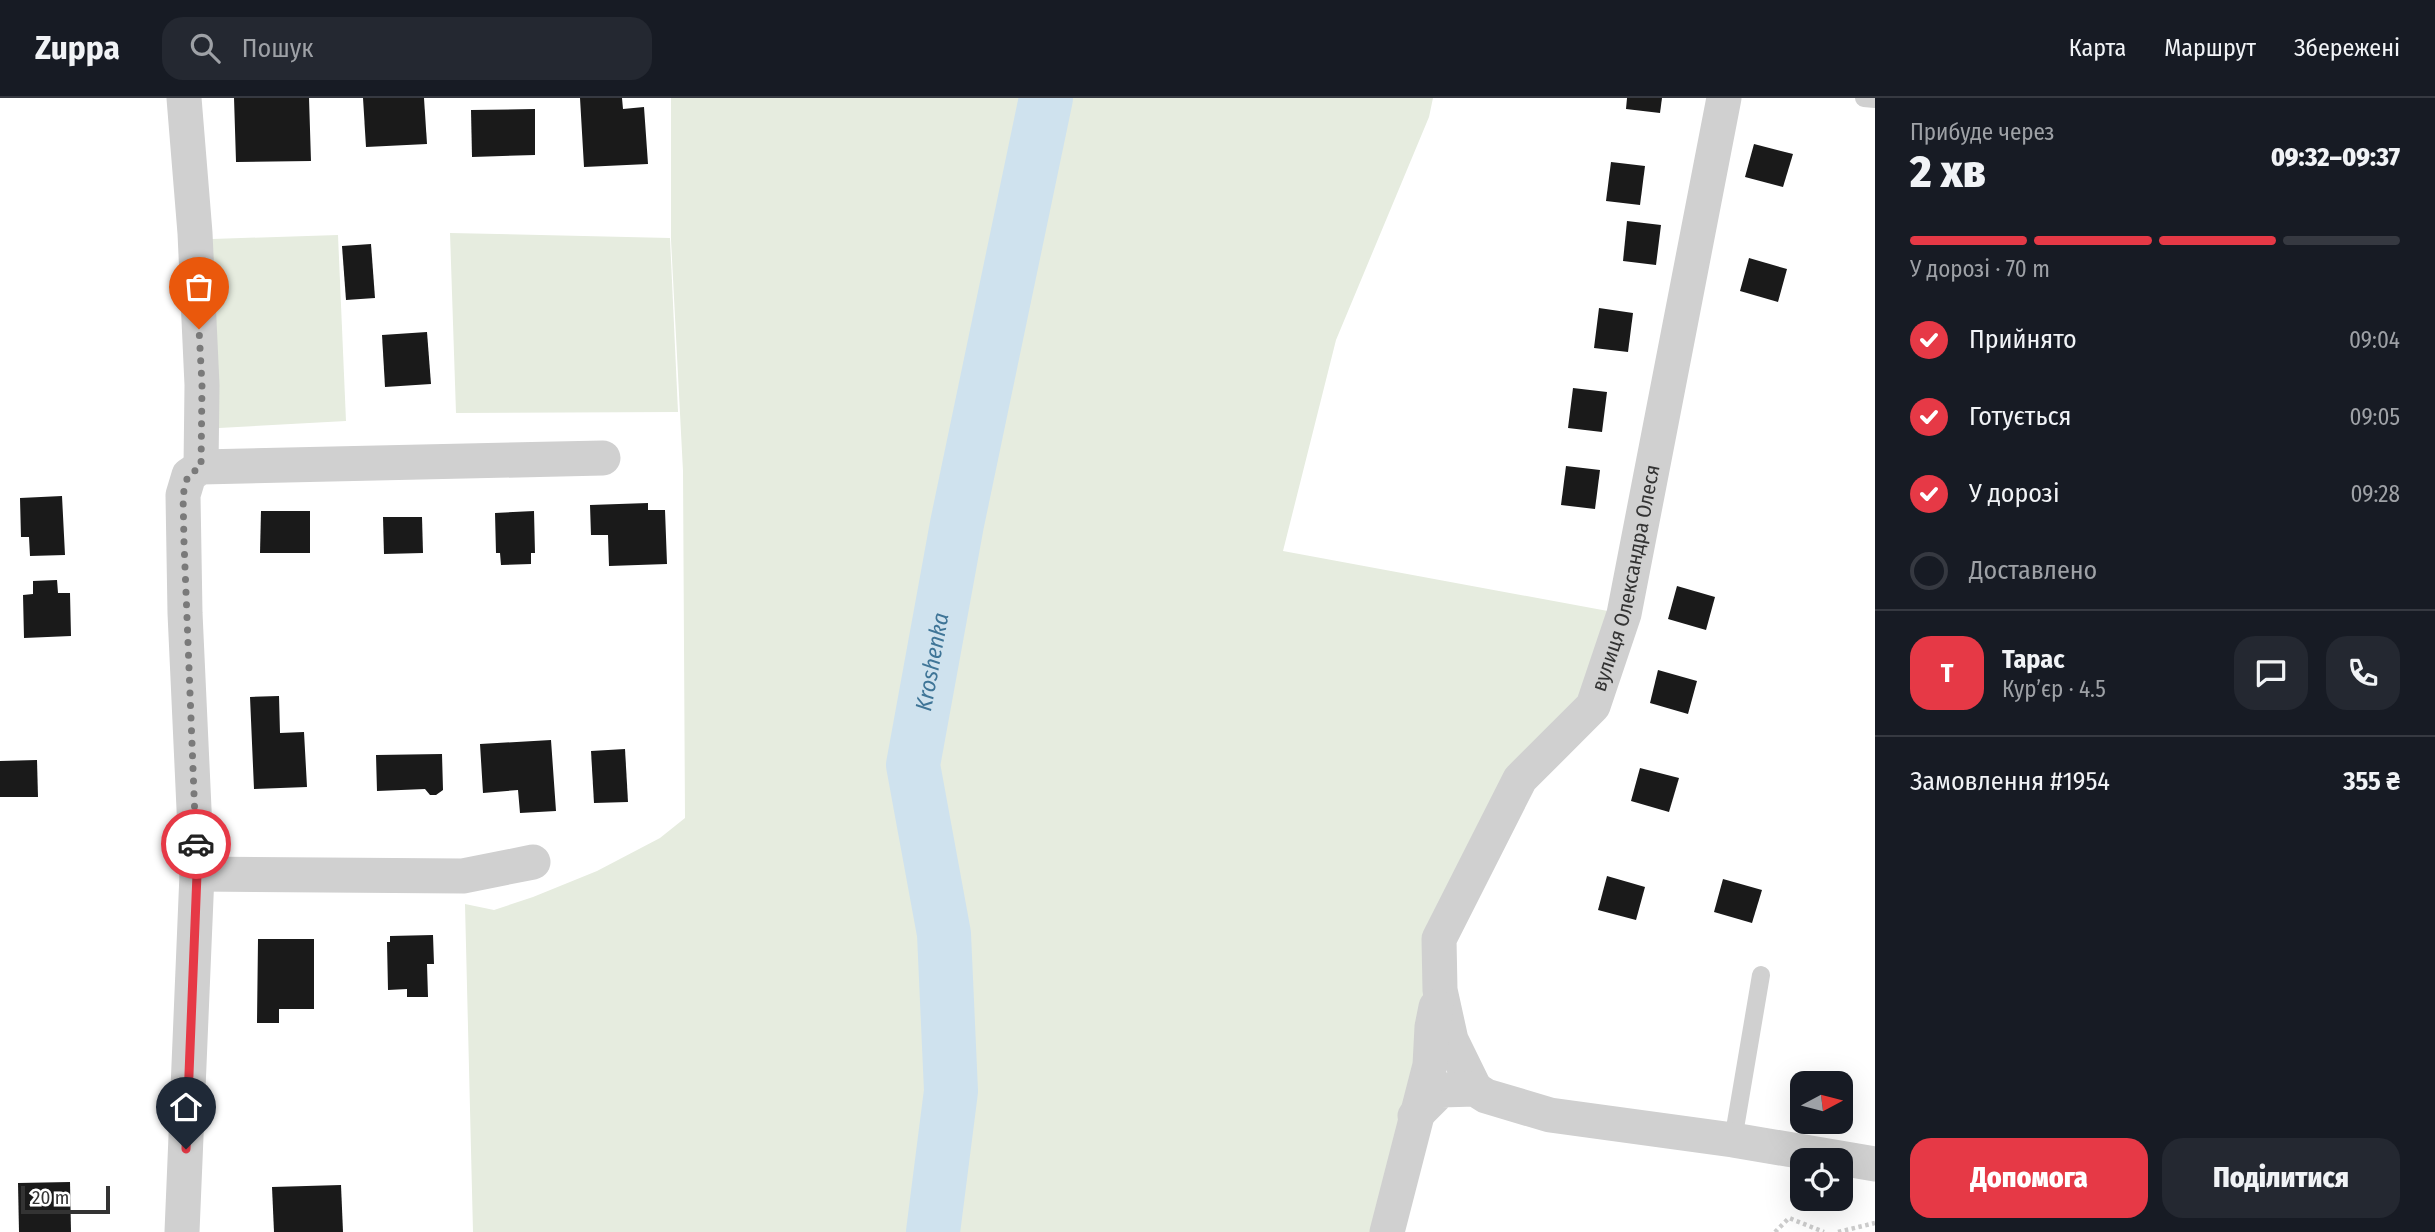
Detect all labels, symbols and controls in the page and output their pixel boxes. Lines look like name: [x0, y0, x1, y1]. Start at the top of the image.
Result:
search box: [162, 17, 652, 80]
text: Zuppa: [35, 28, 120, 68]
icon: search: [186, 29, 224, 67]
text: Пошук: [242, 33, 314, 64]
text: Карта: [2069, 34, 2126, 62]
text: Маршрут: [2164, 34, 2256, 62]
text: Збережені: [2294, 34, 2400, 62]
text: Прибуде через: [1910, 118, 2055, 146]
text: 09:32–09:37: [2271, 142, 2400, 173]
text: 2 хв: [1910, 144, 1986, 199]
text: У дорозі · 70 m: [1910, 255, 2050, 283]
pin: [169, 257, 229, 329]
icon: bag: [180, 268, 218, 306]
icon: check: [1910, 321, 1948, 359]
text: Прийнято: [1969, 324, 2077, 355]
text: 09:04: [2349, 326, 2400, 354]
icon: check: [1910, 398, 1948, 436]
text: Готується: [1969, 401, 2071, 432]
text: 09:05: [2350, 403, 2400, 431]
street label: вулиця Олександра Олеся: [1586, 462, 1666, 695]
icon: check: [1910, 475, 1948, 513]
text: У дорозі: [1969, 478, 2059, 509]
text: 09:28: [2351, 480, 2400, 508]
text: Доставлено: [1969, 555, 2097, 586]
water label: Kroshenka: [909, 610, 955, 713]
button: chat: [2234, 636, 2308, 710]
button: phone: [2326, 636, 2400, 710]
text: Тарас: [2002, 644, 2065, 675]
text: Т: [1941, 658, 1953, 689]
text: Кур’єр · 4.5: [2002, 675, 2106, 703]
text: Замовлення #1954: [1910, 766, 2110, 797]
text: 355 ₴: [2343, 766, 2400, 797]
courier: [161, 809, 231, 879]
icon: car: [177, 825, 215, 863]
north arrow: [1790, 1071, 1853, 1134]
map controls: [1790, 1071, 1853, 1211]
pin: [156, 1077, 216, 1149]
icon: home: [167, 1088, 205, 1126]
button: Допомога: [1910, 1138, 2148, 1218]
button: Поділитися: [2162, 1138, 2400, 1218]
button: locate: [1790, 1148, 1853, 1211]
scale bar: [21, 1183, 110, 1215]
text: 20 m: [32, 1186, 69, 1209]

